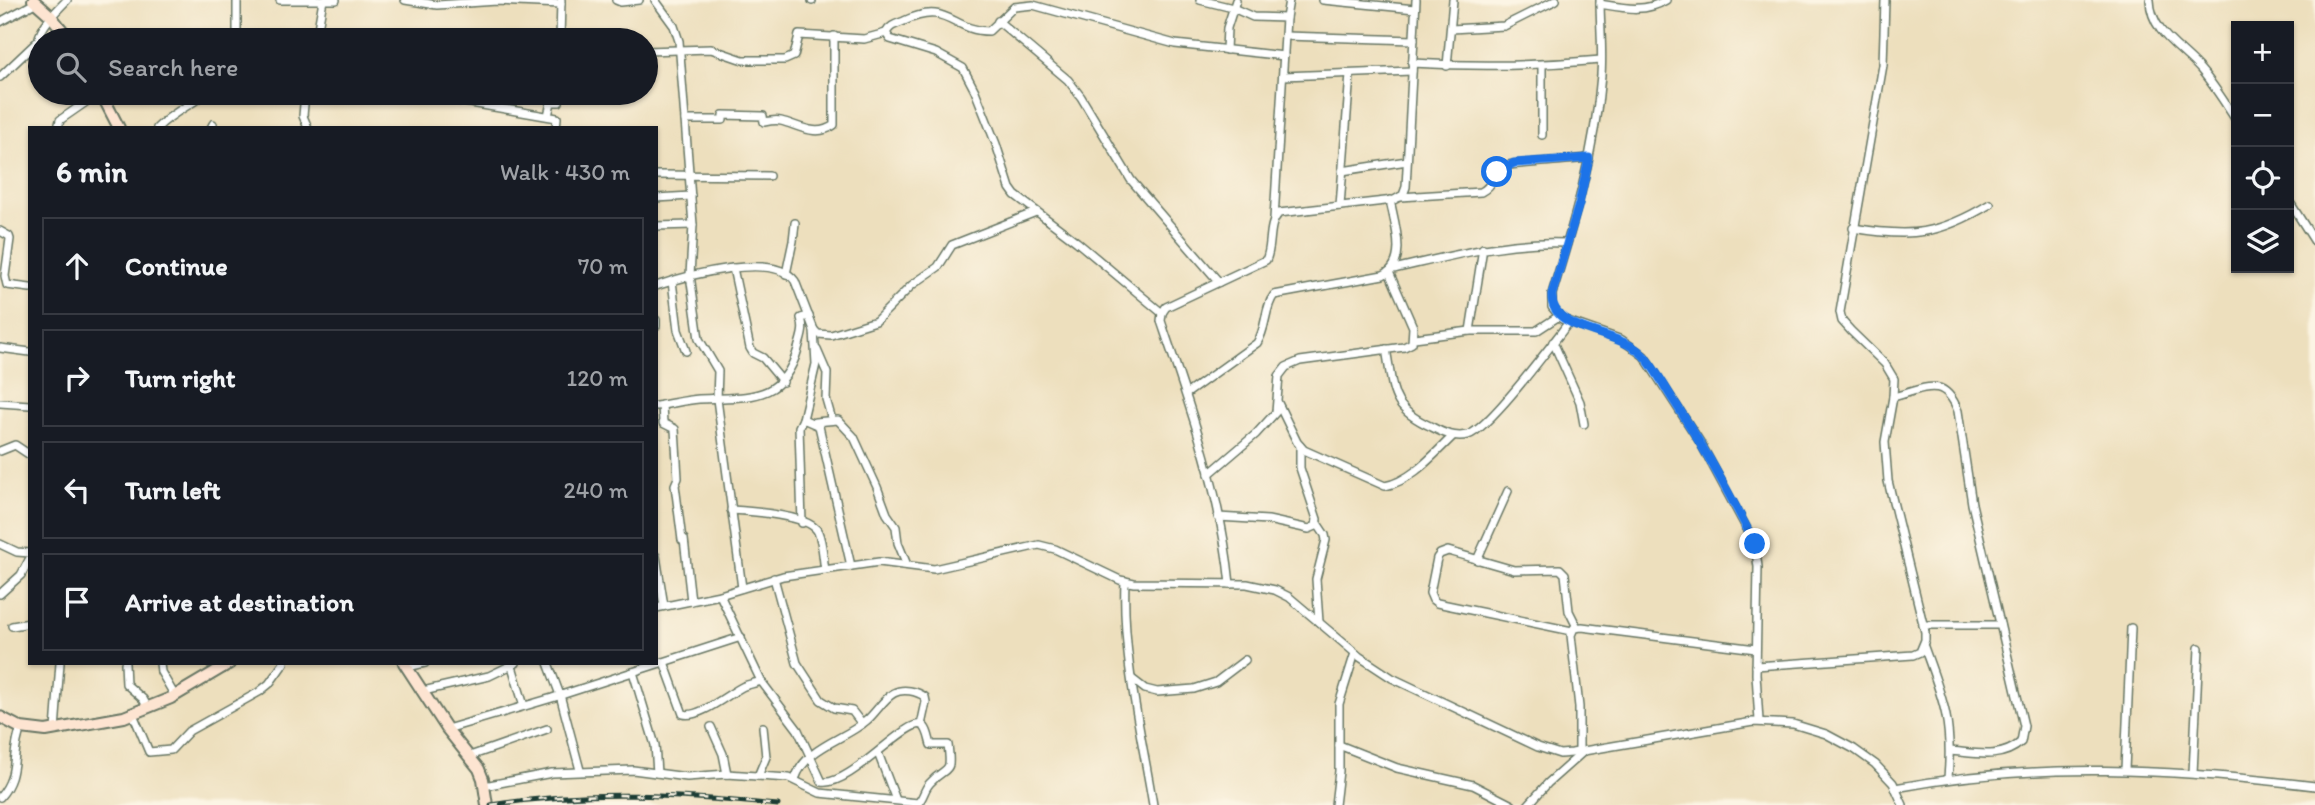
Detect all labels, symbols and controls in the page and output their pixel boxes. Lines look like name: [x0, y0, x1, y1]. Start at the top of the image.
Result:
map controls: [2231, 21, 2294, 273]
button: +: [2231, 21, 2294, 84]
search box: [28, 28, 658, 105]
icon: search: [52, 48, 90, 86]
text: Search here: [108, 51, 238, 83]
button: −: [2231, 84, 2294, 147]
button: locate: [2231, 147, 2294, 210]
text: 6 min: [56, 153, 128, 190]
route start: [1481, 156, 1512, 187]
text: Walk · 430 m: [500, 158, 630, 186]
button: layers: [2231, 210, 2294, 273]
icon: ahead: [58, 247, 96, 285]
text: Continue: [125, 250, 228, 282]
text: 70 m: [578, 252, 628, 280]
icon: right: [58, 359, 96, 397]
text: Turn right: [125, 362, 236, 394]
text: 120 m: [567, 364, 628, 392]
icon: left: [58, 471, 96, 509]
text: Turn left: [125, 474, 221, 506]
text: 240 m: [563, 476, 628, 504]
route end: [1739, 528, 1770, 559]
icon: arrive: [58, 583, 96, 621]
text: Arrive at destination: [125, 586, 354, 618]

